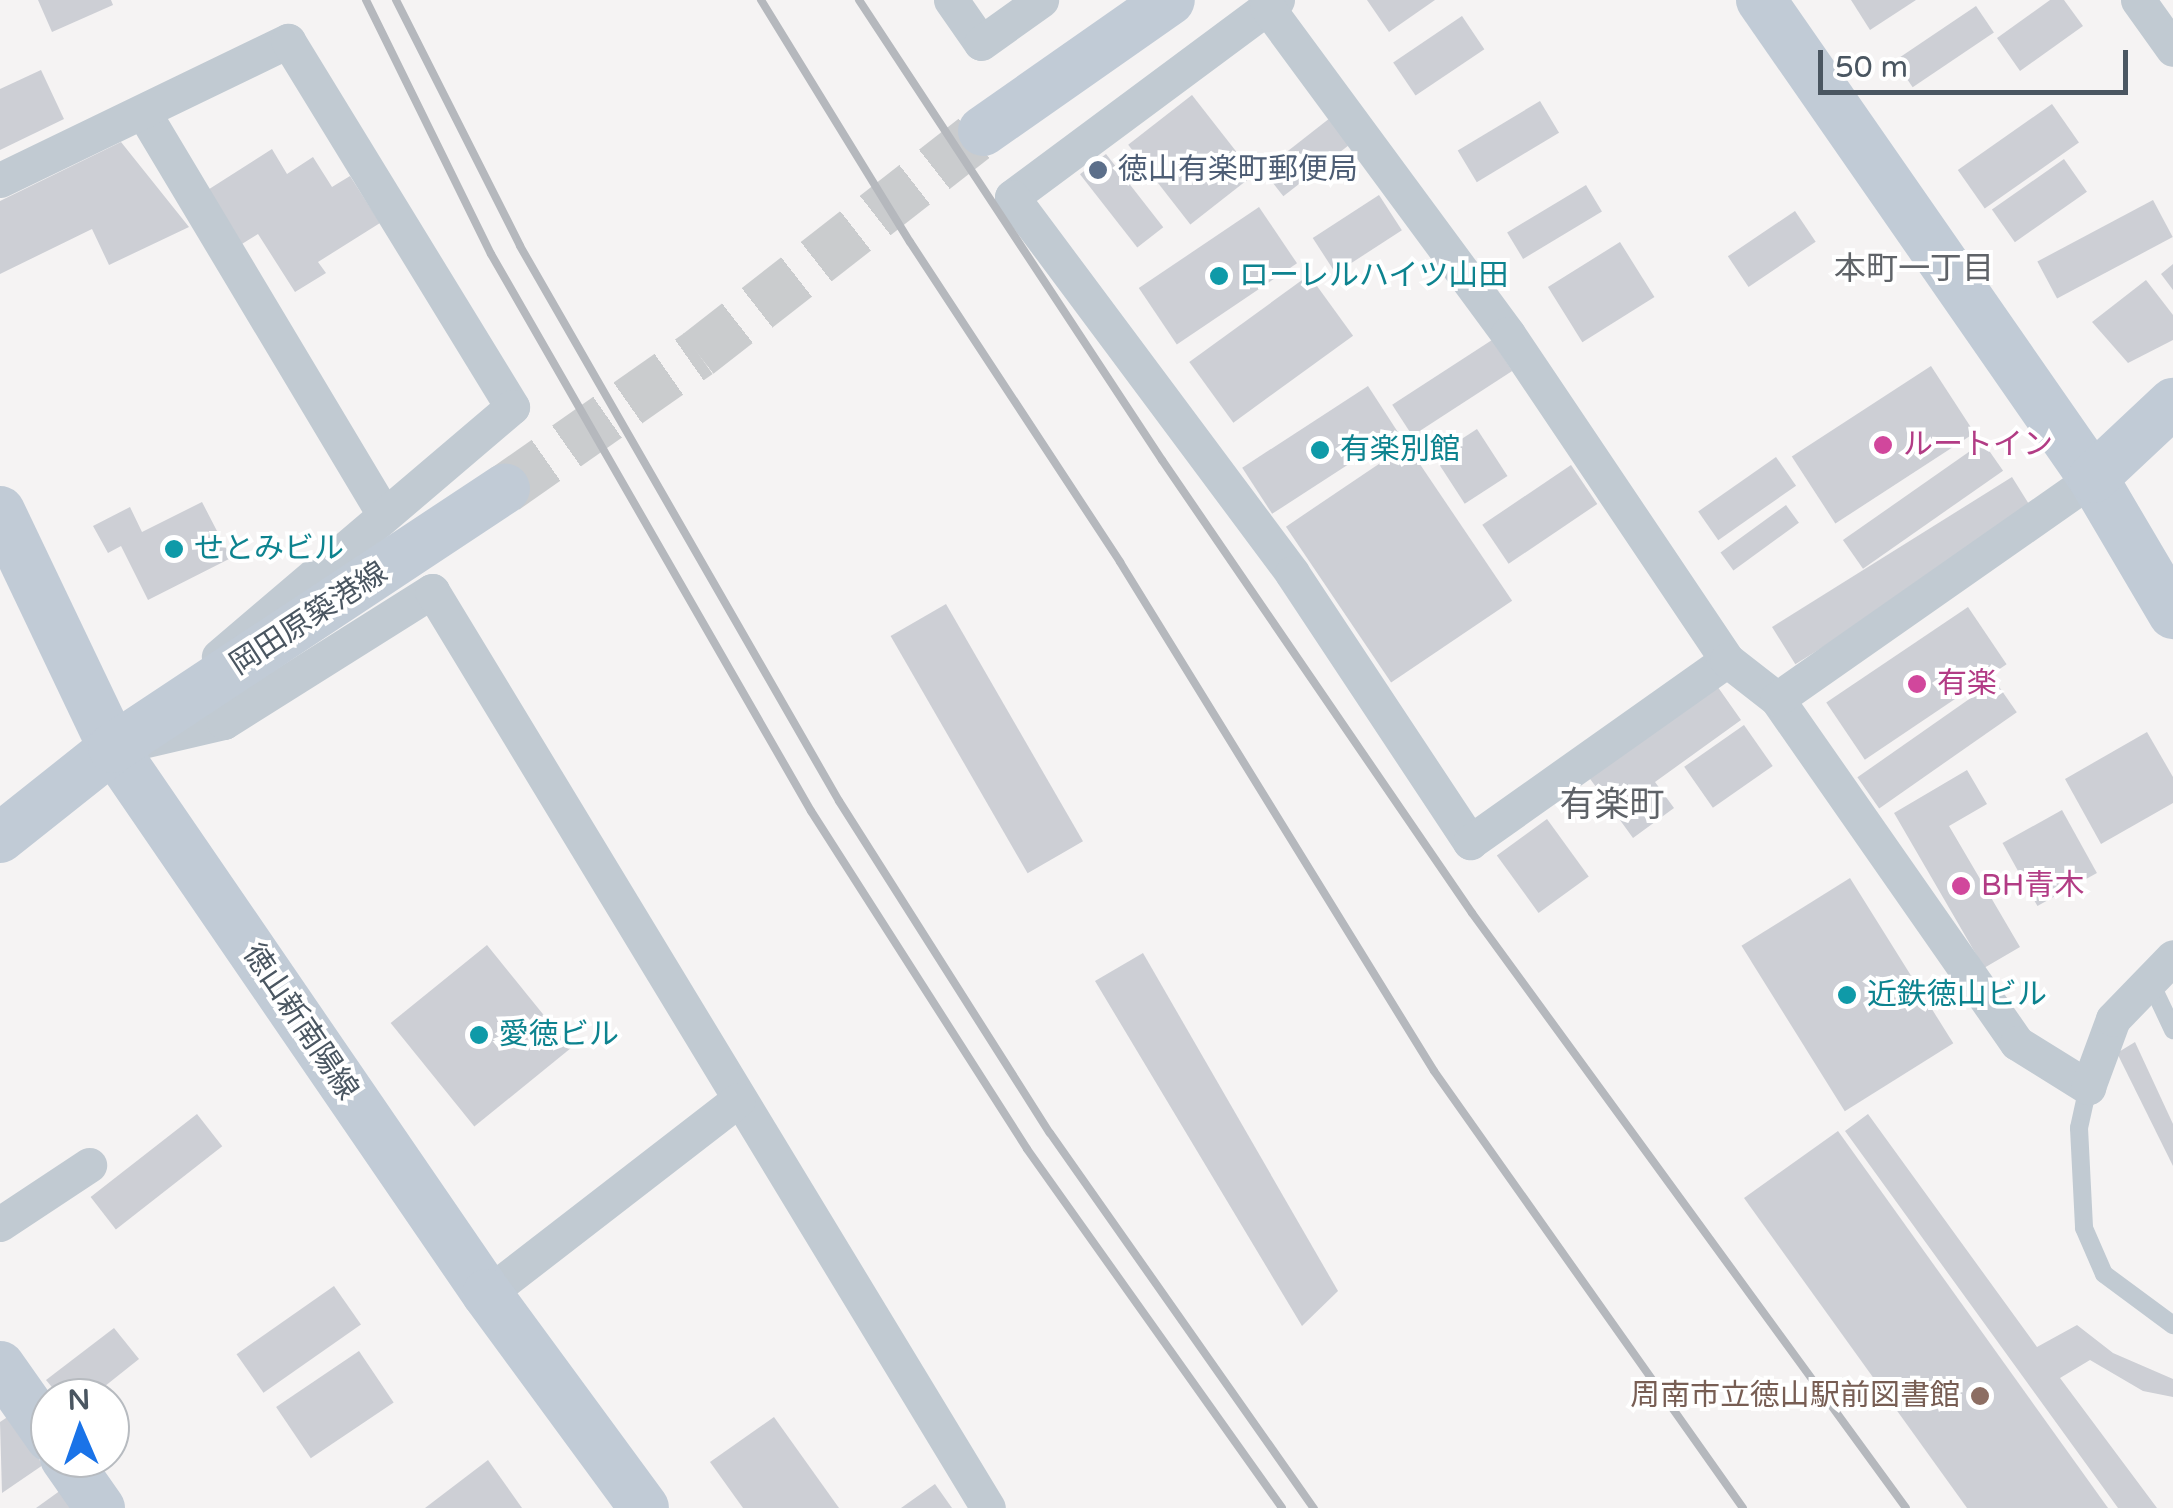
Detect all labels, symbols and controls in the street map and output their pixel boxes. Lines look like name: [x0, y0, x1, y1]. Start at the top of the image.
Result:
scale bar: [1823, 30, 2133, 92]
text: 50 m: [1835, 49, 1908, 86]
place label: 徳山有楽町郵便局: [1118, 152, 1358, 188]
marker: 徳山有楽町郵便局: [1087, 159, 1109, 181]
district label: 本町一丁目: [1834, 250, 1994, 288]
place label: ローレルハイツ山田: [1239, 258, 1509, 294]
marker: ローレルハイツ山田: [1208, 265, 1230, 287]
place label: ルートイン: [1903, 427, 2053, 463]
place label: 有楽別館: [1340, 432, 1460, 468]
marker: ルートイン: [1872, 434, 1894, 456]
marker: 有楽別館: [1309, 439, 1331, 461]
place label: せとみビル: [194, 531, 344, 567]
marker: せとみビル: [163, 538, 185, 560]
street label: 岡田原築港線: [224, 555, 394, 683]
place label: 有楽: [1937, 666, 1997, 702]
marker: 有楽: [1906, 673, 1928, 695]
district label: 有楽町: [1560, 784, 1664, 826]
place label: BH青木: [1981, 868, 2084, 904]
marker: BH青木: [1950, 875, 1972, 897]
street label: 徳山新南陽線: [235, 937, 365, 1107]
place label: 近鉄徳山ビル: [1867, 977, 2047, 1013]
marker: 近鉄徳山ビル: [1836, 984, 1858, 1006]
place label: 愛徳ビル: [499, 1017, 619, 1053]
marker: 愛徳ビル: [468, 1024, 490, 1046]
north arrow: [30, 1378, 130, 1478]
place label: 周南市立徳山駅前図書館: [1630, 1378, 1960, 1414]
text: N: [67, 1383, 91, 1417]
marker: 周南市立徳山駅前図書館: [1969, 1385, 1991, 1407]

